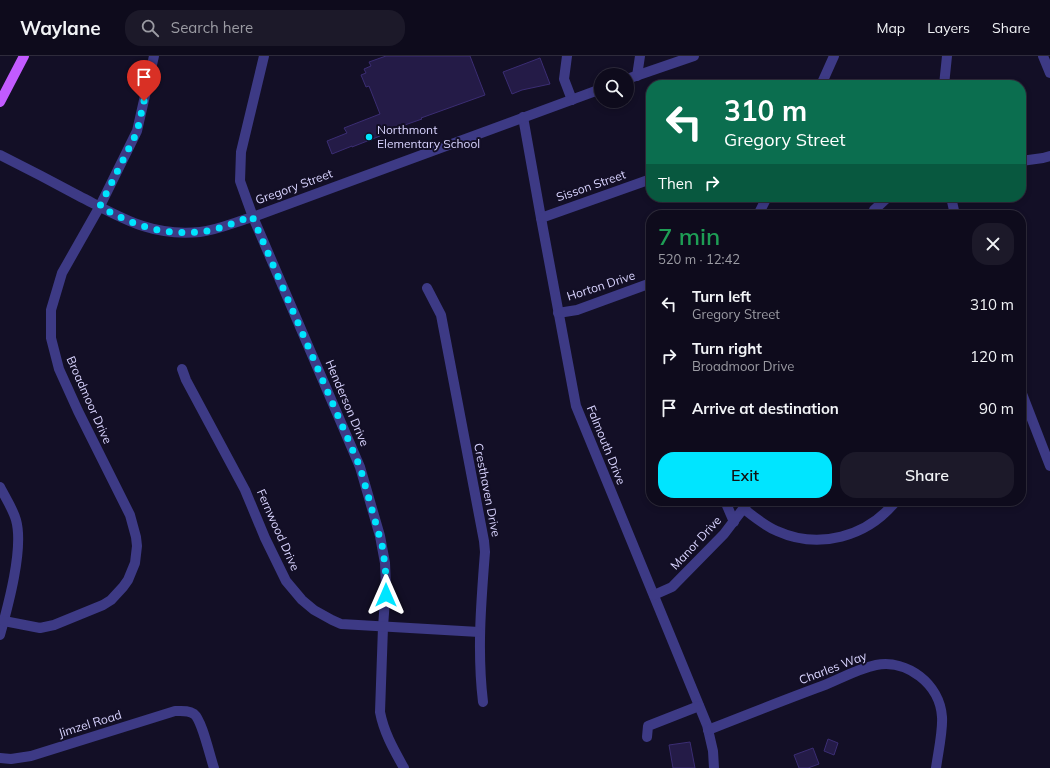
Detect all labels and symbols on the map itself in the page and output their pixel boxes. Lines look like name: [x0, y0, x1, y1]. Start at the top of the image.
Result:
pin: [127, 60, 161, 101]
place label: Northmont Elementary School: [377, 122, 480, 151]
marker: Northmont Elementary School: [364, 132, 374, 142]
street label: Gregory Street: [253, 166, 334, 207]
street label: Sisson Street: [554, 167, 628, 204]
street label: Horton Drive: [565, 267, 637, 304]
street label: Broadmoor Drive: [63, 354, 116, 446]
street label: Henderson Drive: [322, 357, 372, 448]
street label: Falmouth Drive: [584, 403, 629, 487]
street label: Cresthaven Drive: [471, 442, 504, 538]
street label: Fernwood Drive: [254, 487, 303, 573]
street label: Manor Drive: [667, 513, 724, 573]
position arrow: [365, 574, 407, 616]
street label: Charles Way: [797, 648, 869, 687]
street label: Jimzel Road: [56, 707, 123, 740]

